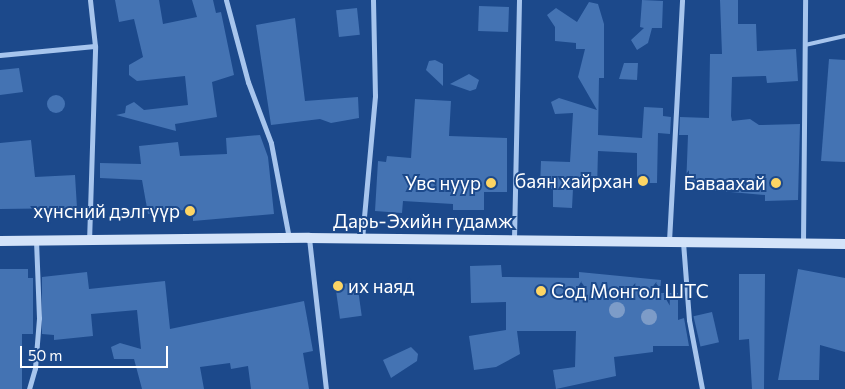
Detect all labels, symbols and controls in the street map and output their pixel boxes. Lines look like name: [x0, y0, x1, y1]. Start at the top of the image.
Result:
place label: баян хайрхан: [515, 170, 633, 192]
place label: Увс нуур: [405, 172, 481, 194]
place label: Баваахай: [684, 172, 766, 194]
marker: баян хайрхан: [637, 175, 649, 187]
marker: Увс нуур: [485, 177, 497, 189]
marker: Баваахай: [770, 177, 782, 189]
place label: хүнсний дэлгүүр: [33, 200, 180, 222]
marker: хүнсний дэлгүүр: [184, 205, 196, 217]
street label: Дарь-Эхийн гудамж: [333, 210, 513, 232]
place label: их наяд: [348, 275, 414, 297]
marker: их наяд: [332, 280, 344, 292]
place label: Сод Монгол ШТС: [551, 280, 709, 302]
marker: Сод Монгол ШТС: [535, 285, 547, 297]
scale bar: [22, 336, 170, 368]
text: 50 m: [28, 346, 62, 364]

